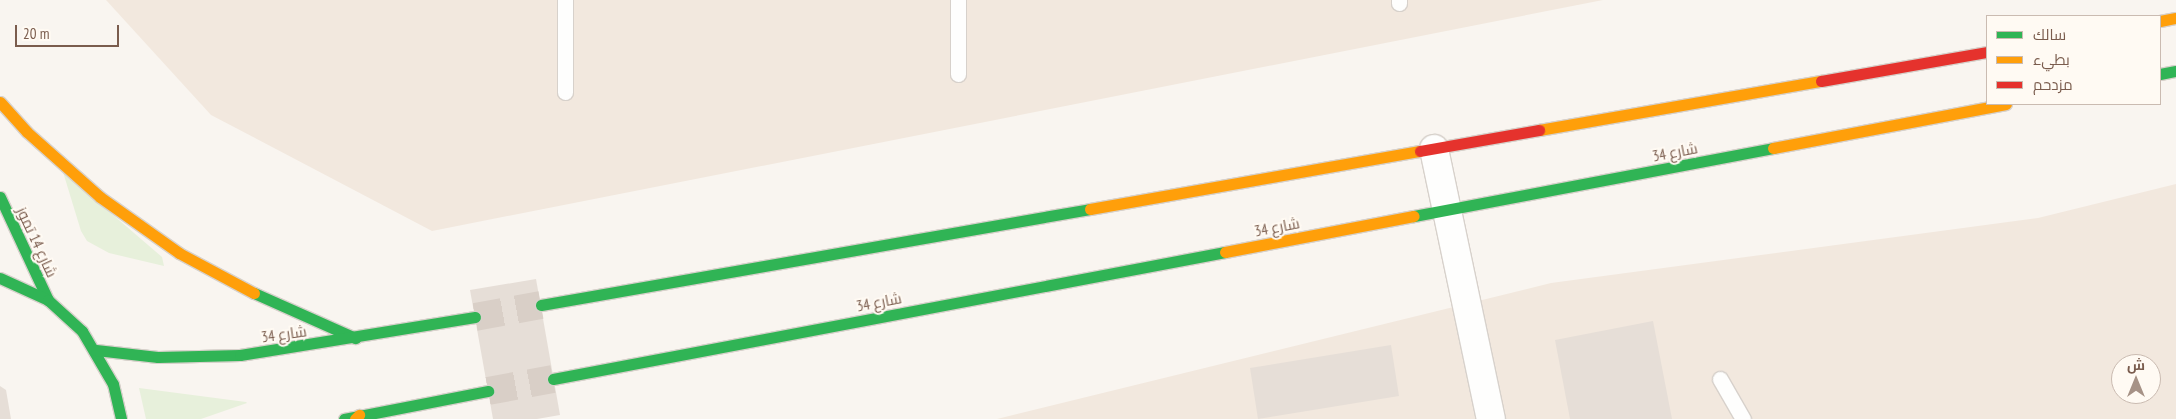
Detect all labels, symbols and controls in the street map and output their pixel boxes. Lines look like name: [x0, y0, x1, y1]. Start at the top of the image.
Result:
scale bar: [18, 15, 121, 47]
legend: [1986, 15, 2161, 105]
text: 20 m: [23, 24, 49, 43]
text: سالك: [2033, 25, 2066, 44]
text: بطيء: [2033, 50, 2070, 69]
text: مزدحم: [2033, 75, 2073, 94]
street label: شارع 34: [1651, 139, 1699, 165]
street label: شارع 14 تموز: [13, 204, 61, 280]
street label: شارع 34: [1253, 214, 1301, 240]
street label: شارع 34: [855, 289, 903, 315]
street label: شارع 34: [260, 322, 308, 346]
north arrow: [2111, 354, 2161, 404]
text: ش: [2127, 356, 2145, 374]

